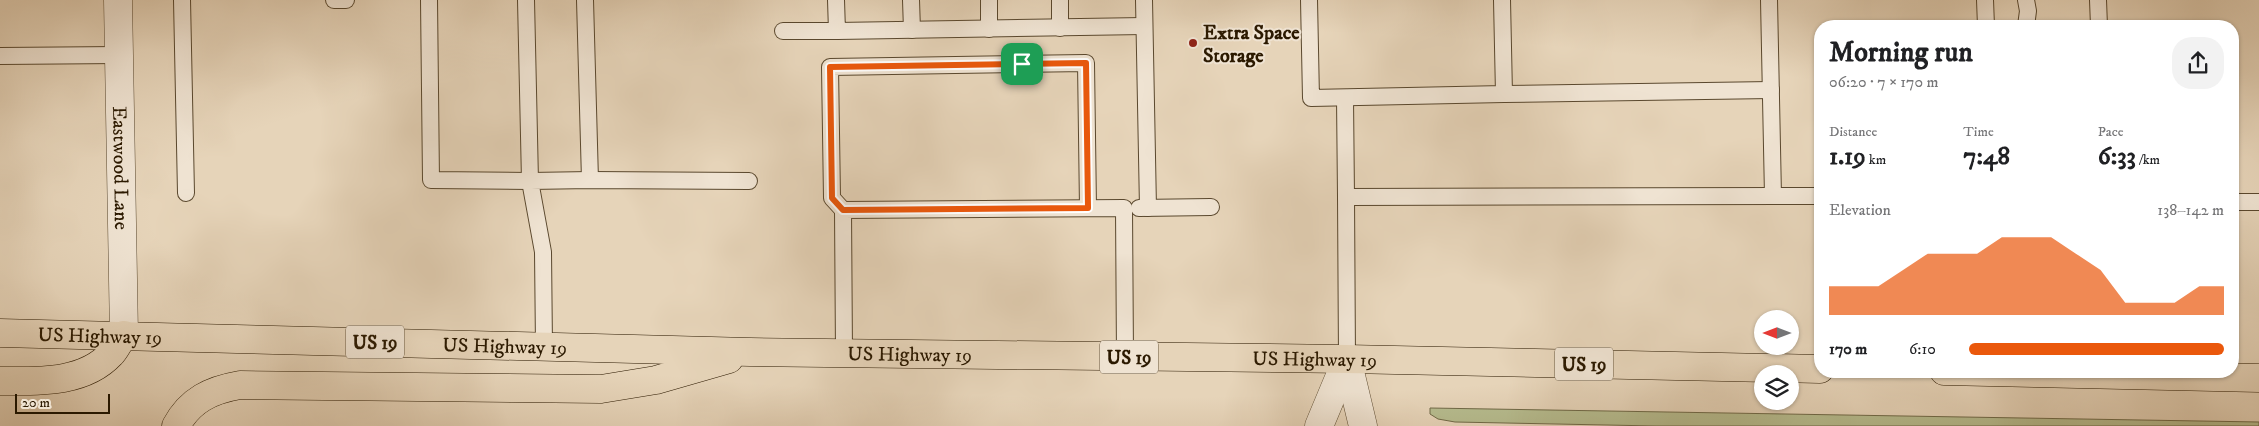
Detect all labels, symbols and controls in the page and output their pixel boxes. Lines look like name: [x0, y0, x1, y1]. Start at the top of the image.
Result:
place label: Extra Space Storage: [1203, 21, 1300, 69]
text: Morning run: [1829, 35, 1973, 70]
marker: Extra Space Storage: [1187, 37, 1199, 49]
button: share: [2172, 37, 2224, 89]
pin: [1001, 43, 1043, 85]
icon: arrive: [1008, 50, 1036, 78]
text: 06:20 · 7 × 170 m: [1829, 72, 1939, 92]
street label: Eastwood Lane: [106, 106, 133, 230]
text: Distance: [1829, 123, 1877, 141]
text: Time: [1963, 123, 1994, 141]
text: Pace: [2098, 123, 2124, 141]
text: 1.19: [1829, 141, 1866, 172]
text: 7:48: [1963, 141, 2010, 172]
text: 6:33: [2098, 141, 2136, 172]
text: km: [1866, 151, 1886, 169]
text: /km: [2136, 151, 2160, 169]
text: Elevation: [1829, 200, 1891, 220]
text: 138–142 m: [2157, 200, 2224, 220]
north arrow: [1754, 310, 1799, 355]
map controls: [1754, 310, 1799, 410]
street label: US Highway 19: [37, 323, 163, 351]
road number: US 19: [346, 326, 404, 358]
street label: US Highway 19: [442, 333, 567, 361]
text: 170 m: [1829, 339, 1867, 359]
text: 6:10: [1909, 339, 1936, 359]
road number: US 19: [1100, 341, 1158, 374]
street label: US Highway 19: [847, 342, 972, 369]
street label: US Highway 19: [1252, 347, 1377, 374]
road number: US 19: [1555, 348, 1613, 380]
button: layers: [1754, 365, 1799, 410]
scale bar: [15, 391, 110, 414]
text: 20 m: [22, 394, 50, 412]

